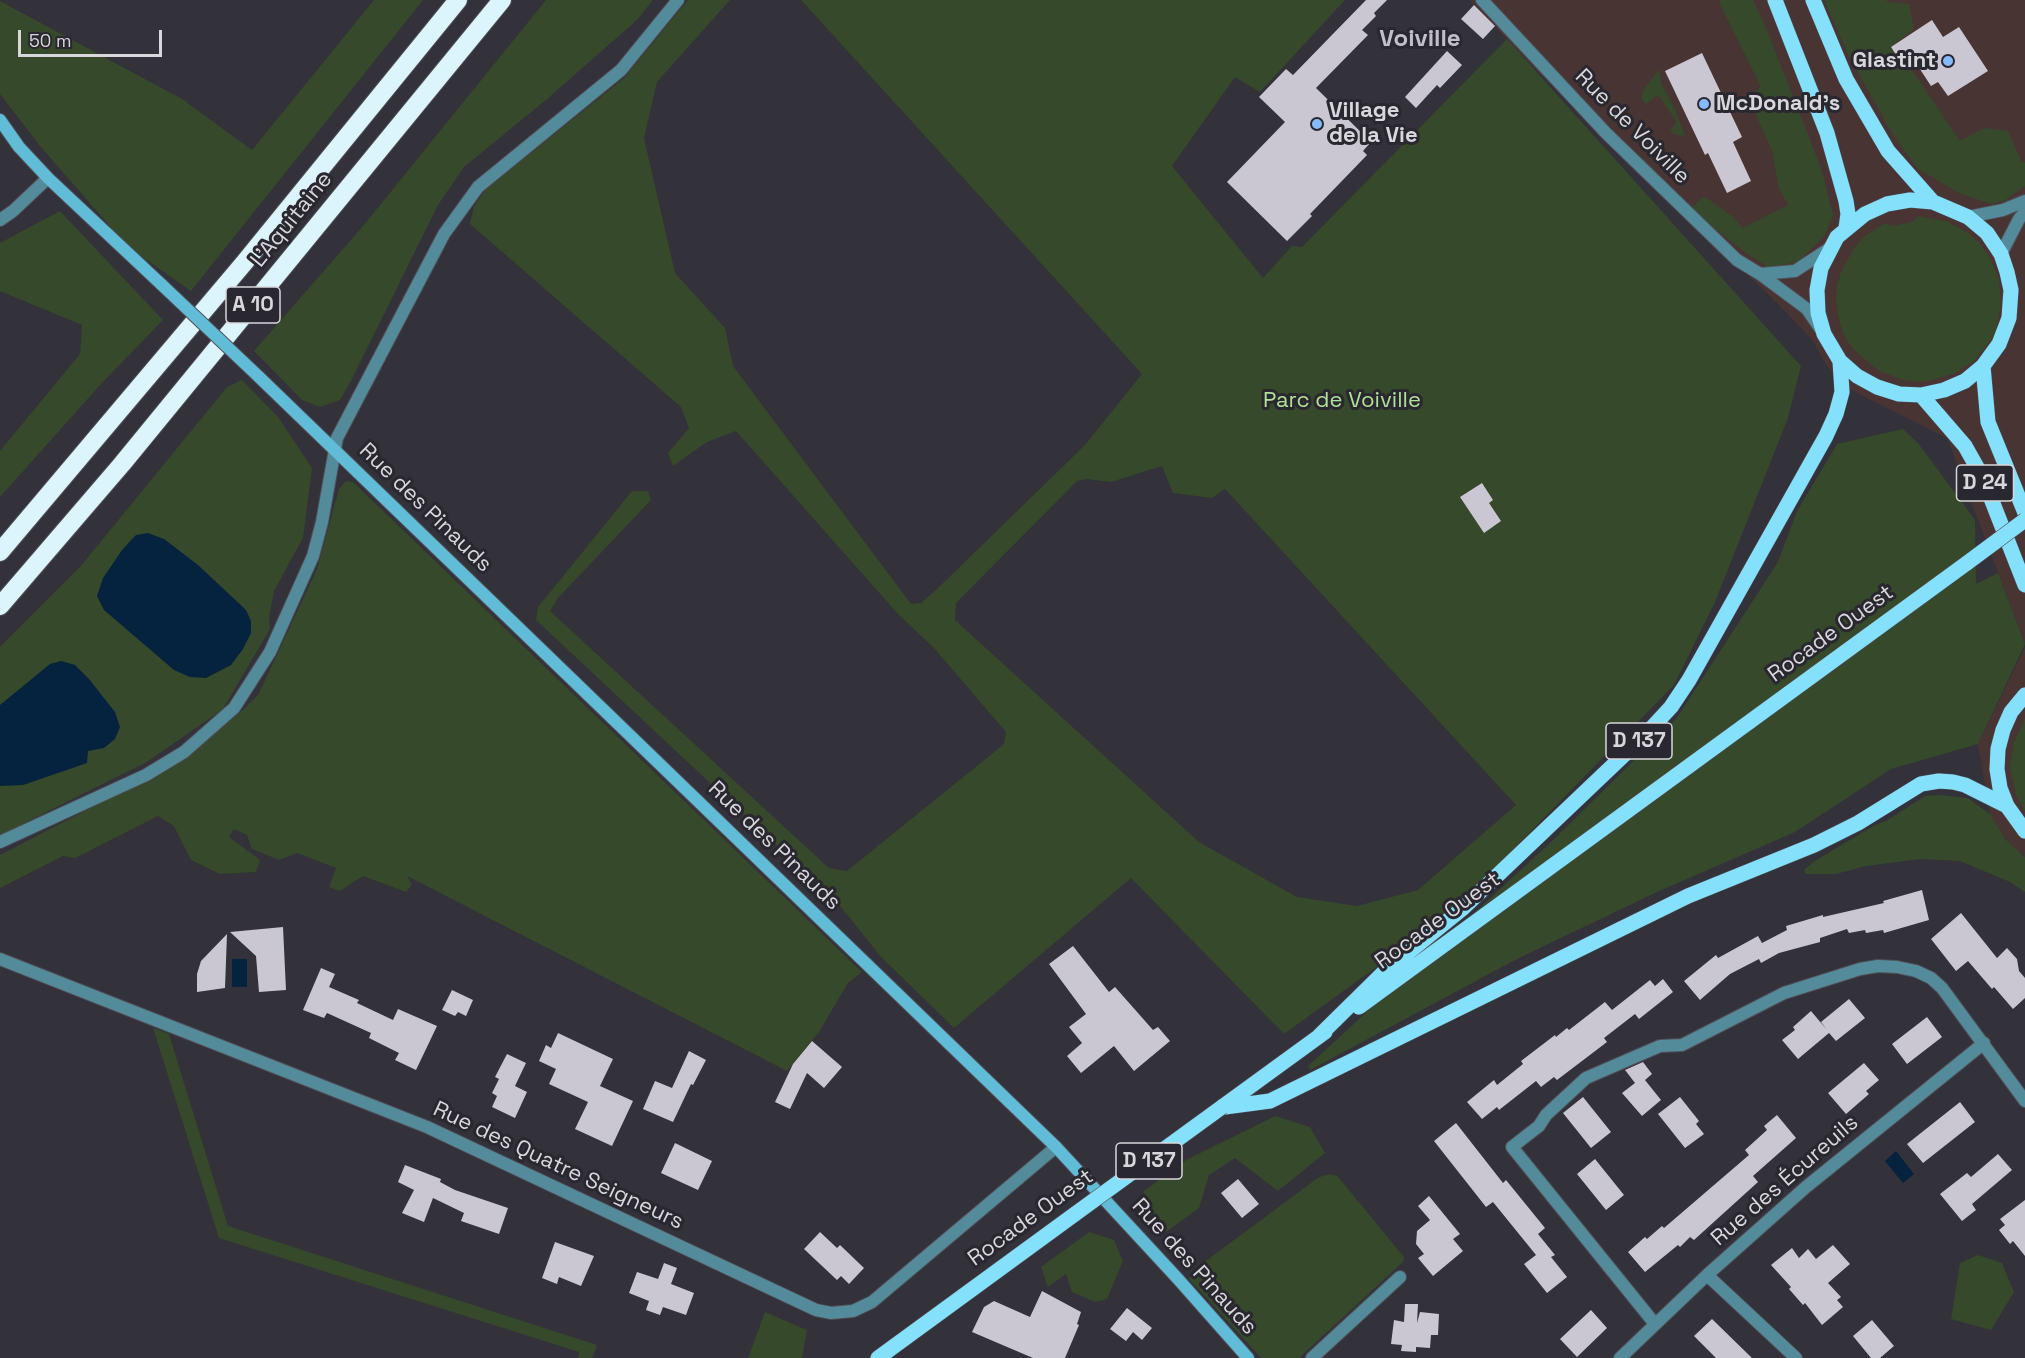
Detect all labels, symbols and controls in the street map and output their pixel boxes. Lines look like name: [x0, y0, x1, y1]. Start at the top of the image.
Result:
scale bar: [21, 18, 165, 56]
district label: Voiville: [1379, 25, 1461, 53]
text: 50 m: [29, 29, 71, 52]
place label: Glastint: [1852, 48, 1936, 74]
marker: Glastint: [1941, 54, 1955, 68]
street label: Rue de Voiville: [1569, 64, 1695, 190]
place label: McDonald's: [1716, 91, 1840, 117]
marker: McDonald's: [1697, 97, 1711, 111]
place label: Village de la Vie: [1329, 98, 1418, 150]
marker: Village de la Vie: [1310, 117, 1324, 131]
street label: L'Aquitaine: [246, 167, 338, 273]
road number: A 10: [226, 287, 280, 323]
park label: Parc de Voiville: [1263, 388, 1421, 414]
street label: Rue des Pinauds: [353, 438, 497, 578]
road number: D 24: [1956, 465, 2014, 501]
street label: Rocade Ouest: [1763, 580, 1899, 688]
road number: D 137: [1606, 723, 1672, 759]
street label: Rue des Pinauds: [702, 776, 846, 916]
street label: Rocade Ouest: [1370, 867, 1506, 975]
street label: Rue des Quatre Seigneurs: [429, 1096, 687, 1236]
street label: Rue des Écureuils: [1706, 1110, 1864, 1252]
road number: D 137: [1116, 1143, 1182, 1179]
street label: Rocade Ouest: [963, 1164, 1099, 1272]
street label: Rue des Pinauds: [1126, 1193, 1262, 1341]

